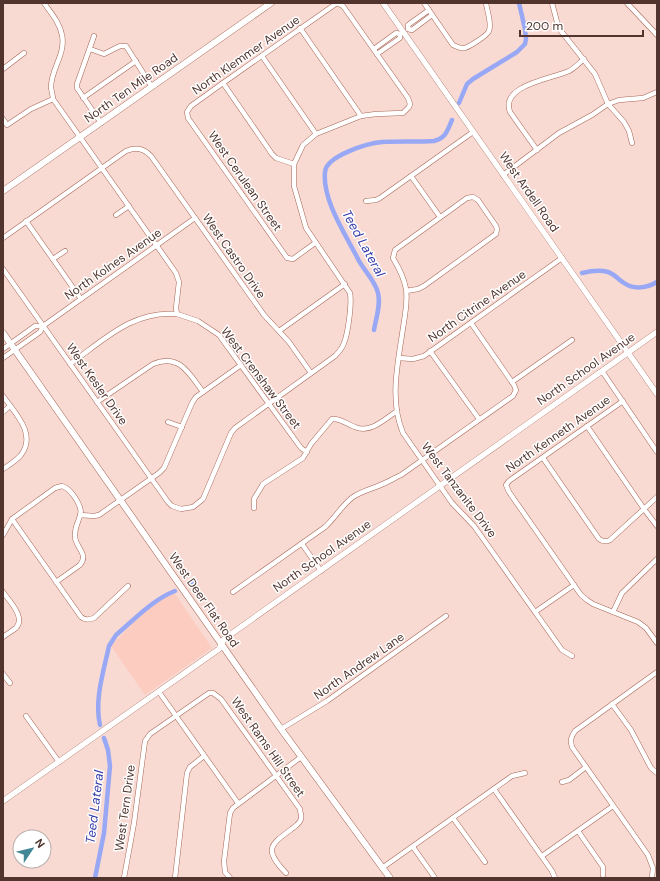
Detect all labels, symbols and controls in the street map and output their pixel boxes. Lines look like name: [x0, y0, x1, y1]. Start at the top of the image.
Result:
street label: North Klemmer Avenue: [189, 12, 303, 98]
scale bar: [520, 12, 643, 38]
text: 200 m: [526, 18, 563, 34]
street label: North Ten Mile Road: [81, 50, 181, 126]
street label: West Cerulean Street: [205, 128, 286, 234]
street label: West Ardell Road: [495, 149, 563, 235]
water label: Teed Lateral: [338, 207, 389, 281]
street label: West Castro Drive: [199, 210, 269, 302]
street label: North Kolnes Avenue: [61, 224, 165, 303]
street label: North Citrine Avenue: [425, 266, 529, 346]
street label: West Crenshaw Street: [217, 324, 305, 432]
street label: North School Avenue: [534, 329, 638, 409]
street label: West Kesler Drive: [63, 340, 131, 428]
street label: North Kenneth Avenue: [503, 392, 614, 476]
street label: West Tanzanite Drive: [418, 439, 500, 541]
street label: North School Avenue: [270, 516, 374, 596]
street label: West Deer Flat Road: [165, 549, 243, 651]
street label: North Andrew Lane: [311, 629, 407, 703]
street label: West Rams Hill Street: [227, 694, 309, 800]
street label: West Tern Drive: [111, 764, 139, 852]
water label: Teed Lateral: [82, 768, 108, 845]
north arrow: [12, 829, 52, 869]
text: N: [32, 836, 48, 851]

